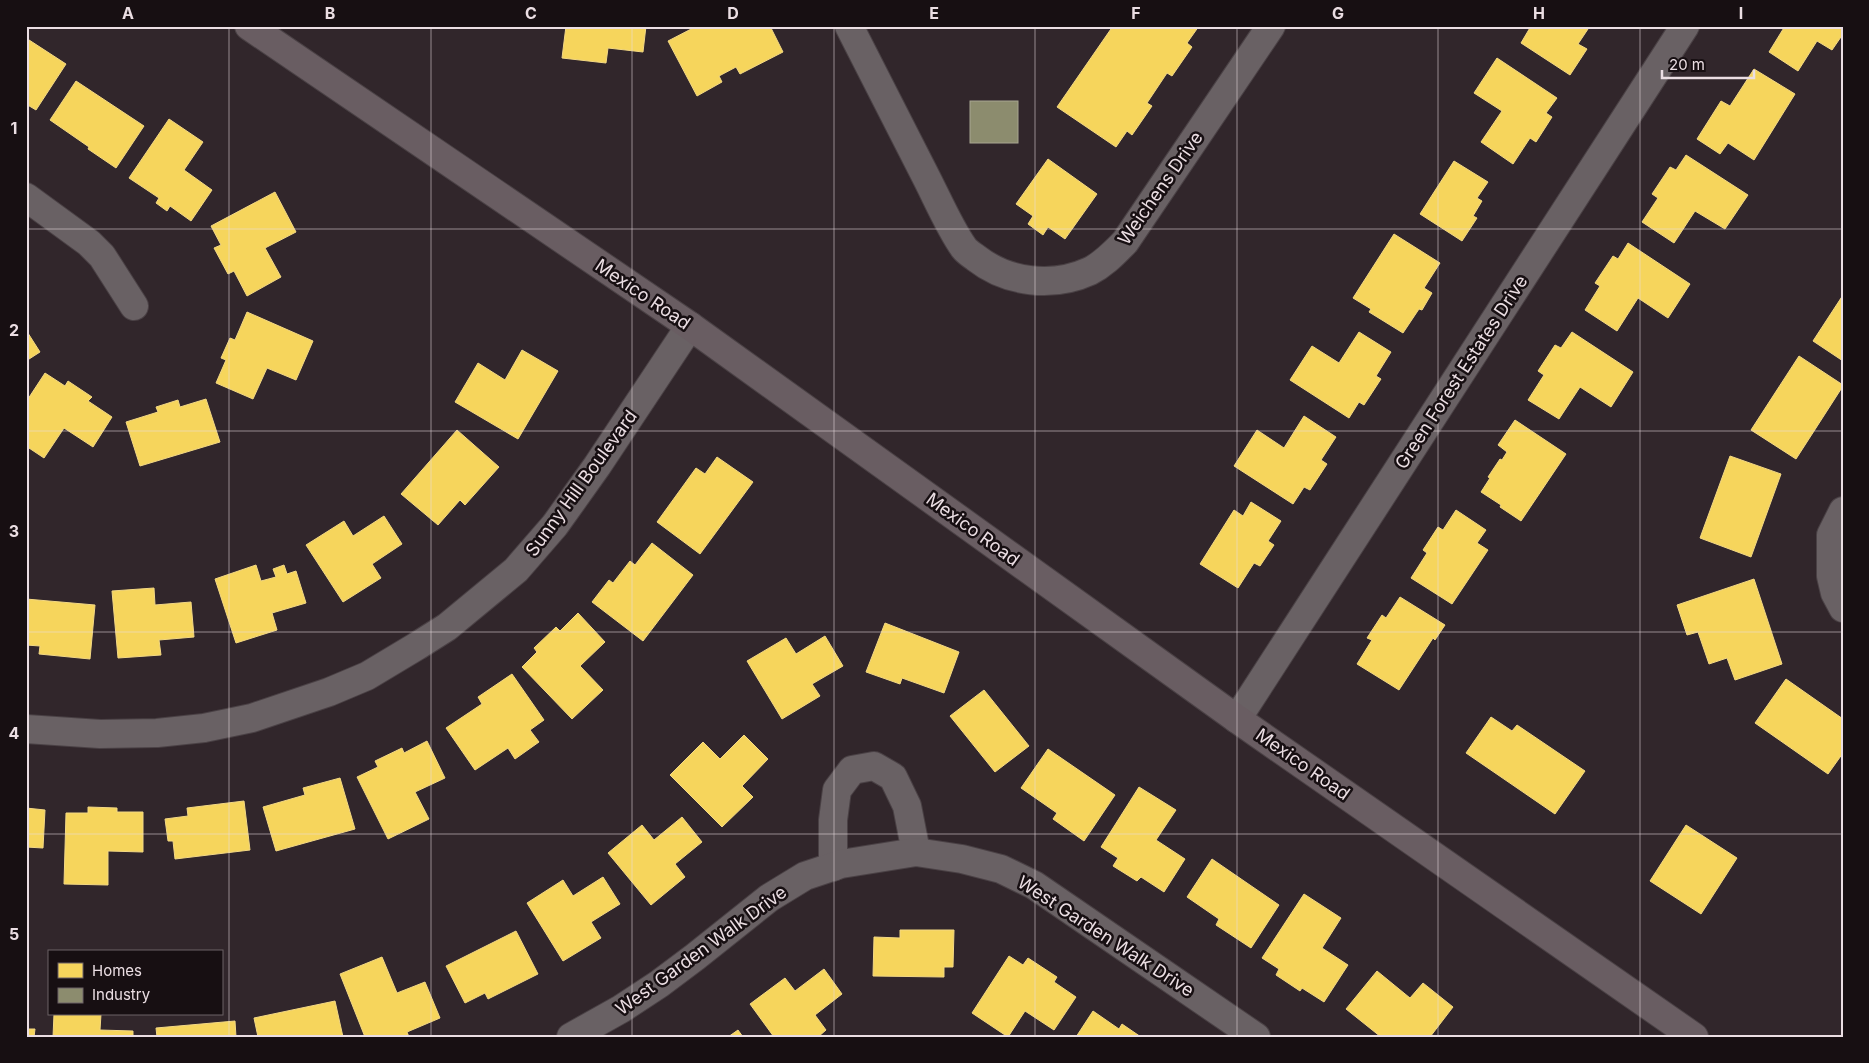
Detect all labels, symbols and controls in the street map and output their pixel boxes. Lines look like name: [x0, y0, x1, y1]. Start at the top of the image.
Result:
text: A: [122, 3, 134, 23]
text: B: [325, 3, 335, 23]
text: C: [525, 3, 537, 23]
text: D: [727, 3, 739, 23]
text: E: [929, 3, 939, 23]
text: F: [1131, 3, 1141, 23]
text: G: [1332, 3, 1344, 23]
text: H: [1533, 3, 1545, 23]
text: I: [1739, 3, 1743, 23]
scale bar: [1662, 48, 1754, 80]
text: 20 m: [1669, 55, 1705, 74]
text: 1: [11, 118, 17, 138]
street label: Weichens Drive: [1113, 128, 1207, 248]
street label: Mexico Road: [591, 255, 695, 333]
street label: Green Forest Estates Drive: [1390, 271, 1532, 473]
text: 2: [9, 320, 19, 340]
street label: Sunny Hill Boulevard: [521, 406, 641, 560]
street label: Mexico Road: [922, 488, 1024, 570]
text: 3: [9, 521, 19, 541]
text: 4: [9, 723, 20, 743]
street label: Mexico Road: [1252, 724, 1354, 804]
street label: West Garden Walk Drive: [1014, 871, 1198, 1001]
street label: West Garden Walk Drive: [612, 881, 790, 1019]
text: 5: [9, 924, 19, 944]
legend: [48, 950, 222, 1016]
text: Homes: [92, 961, 142, 980]
text: Industry: [92, 985, 151, 1004]

